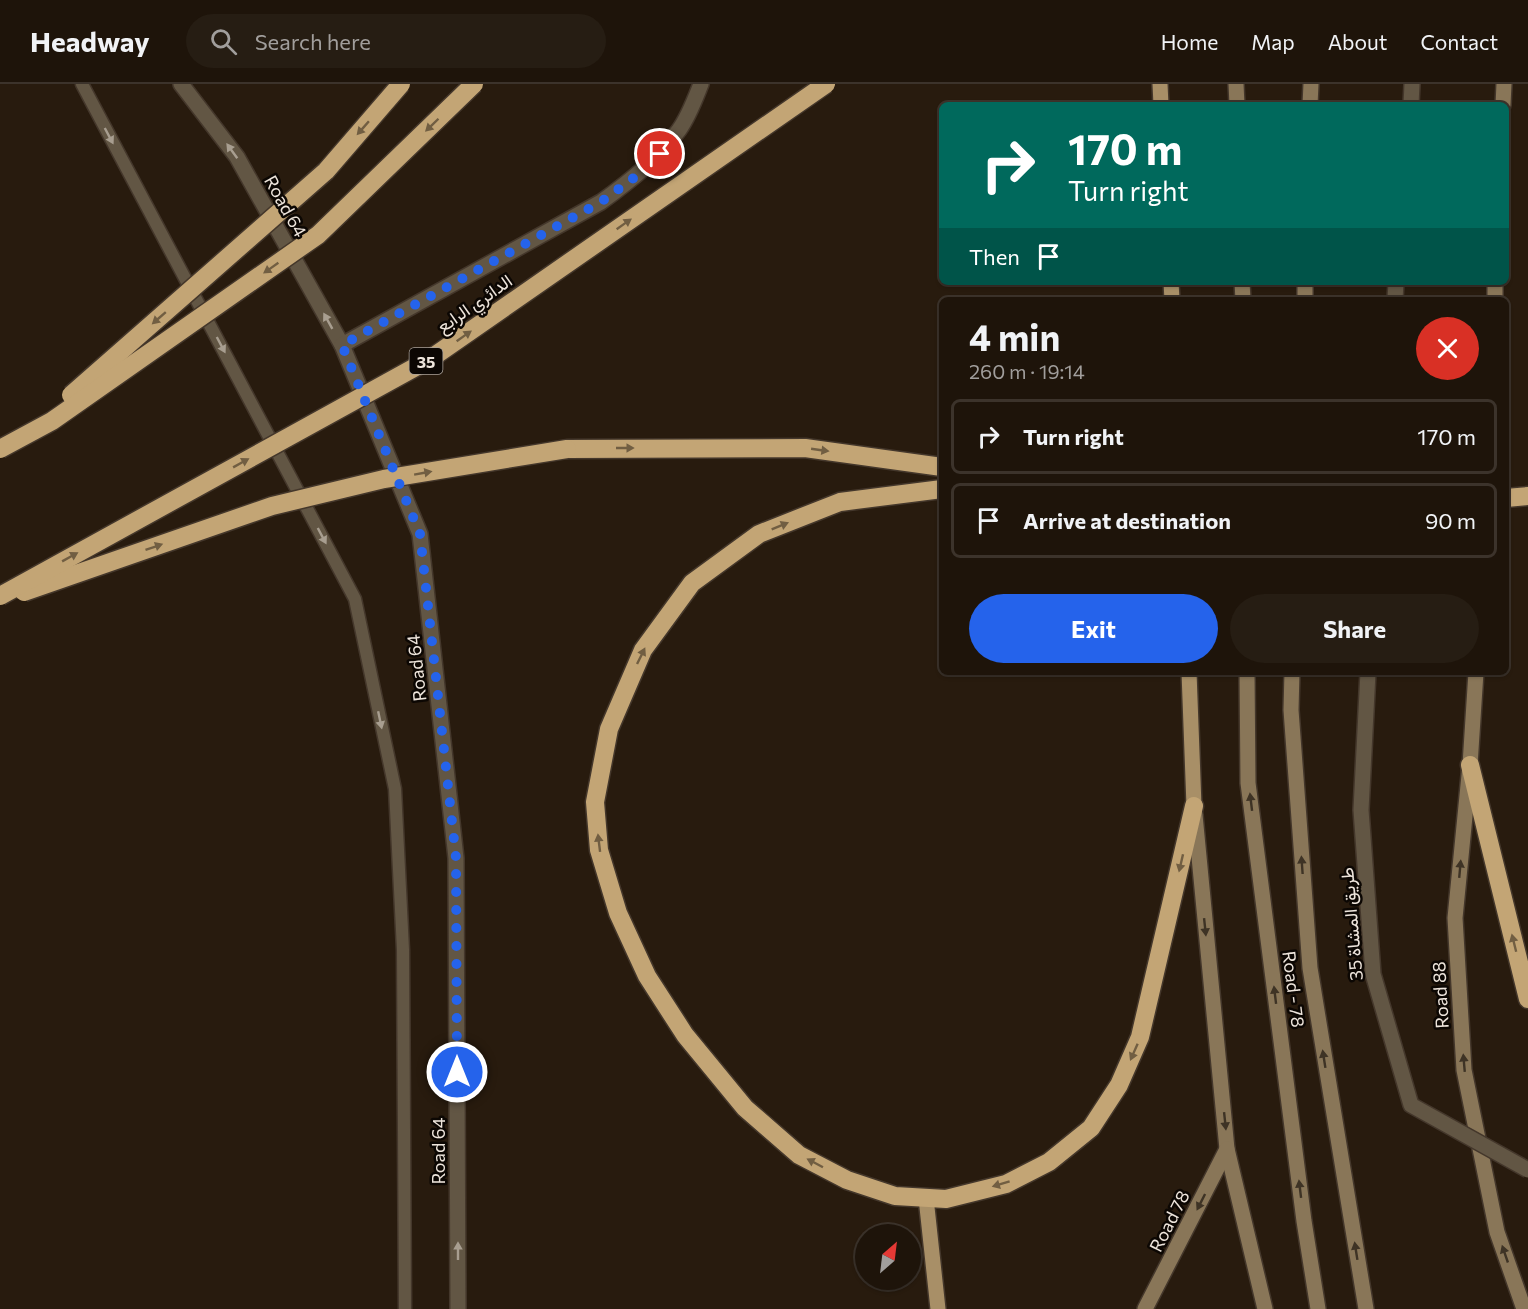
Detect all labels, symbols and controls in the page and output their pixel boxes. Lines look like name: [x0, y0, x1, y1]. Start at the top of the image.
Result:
search box: [186, 14, 606, 68]
text: Headway: [30, 24, 150, 58]
icon: search: [207, 25, 240, 58]
text: Search here: [255, 28, 371, 55]
text: Home: [1161, 29, 1218, 54]
text: Map: [1251, 29, 1295, 54]
text: About: [1328, 29, 1387, 54]
text: Contact: [1420, 29, 1498, 54]
one-way arrow: [425, 117, 439, 131]
one-way arrow: [357, 120, 370, 135]
text: 170 m: [1068, 122, 1182, 174]
icon: right: [969, 126, 1047, 204]
one-way arrow: [105, 127, 114, 144]
pin: [634, 128, 685, 179]
icon: arrive: [643, 137, 676, 170]
one-way arrow: [226, 144, 238, 160]
street label: Road 64: [260, 171, 312, 241]
text: Turn right: [1068, 174, 1188, 207]
one-way arrow: [616, 218, 632, 230]
icon: arrive: [1032, 240, 1065, 273]
text: Then: [969, 243, 1020, 270]
one-way arrow: [263, 261, 278, 273]
street label: الدائري الرابع: [432, 269, 519, 341]
one-way arrow: [152, 311, 167, 324]
one-way arrow: [324, 312, 334, 329]
text: 4 min: [969, 314, 1060, 358]
button: close: [1416, 317, 1479, 380]
one-way arrow: [456, 330, 472, 342]
one-way arrow: [215, 336, 225, 354]
road number: 35: [410, 348, 442, 374]
text: 260 m · 19:14: [969, 359, 1085, 383]
icon: right: [972, 420, 1005, 453]
text: Turn right: [1023, 423, 1124, 450]
text: 170 m: [1417, 423, 1476, 450]
one-way arrow: [616, 443, 635, 453]
one-way arrow: [811, 446, 830, 455]
one-way arrow: [232, 459, 249, 469]
one-way arrow: [414, 468, 433, 477]
icon: arrive: [972, 504, 1005, 537]
text: Arrive at destination: [1023, 507, 1231, 534]
text: 90 m: [1425, 507, 1476, 534]
one-way arrow: [772, 521, 790, 531]
one-way arrow: [317, 528, 327, 545]
one-way arrow: [146, 541, 164, 551]
one-way arrow: [61, 552, 78, 562]
button: Exit: [969, 594, 1218, 663]
button: Share: [1230, 594, 1479, 663]
street label: Road 64: [402, 633, 430, 703]
one-way arrow: [636, 648, 645, 665]
one-way arrow: [376, 711, 386, 729]
one-way arrow: [1246, 792, 1255, 811]
one-way arrow: [594, 833, 604, 852]
one-way arrow: [1175, 854, 1185, 872]
one-way arrow: [1297, 856, 1307, 875]
one-way arrow: [1455, 859, 1465, 878]
street label: طريق المشاة 35: [1335, 866, 1368, 982]
one-way arrow: [1201, 917, 1210, 936]
one-way arrow: [1508, 933, 1518, 952]
street label: Road - 78: [1278, 949, 1310, 1029]
street label: Road 88: [1427, 961, 1453, 1029]
one-way arrow: [1271, 986, 1280, 1005]
position arrow: [425, 1040, 489, 1104]
one-way arrow: [1129, 1043, 1139, 1061]
one-way arrow: [1320, 1049, 1329, 1068]
one-way arrow: [1459, 1054, 1469, 1073]
one-way arrow: [1220, 1111, 1229, 1130]
street label: Road 64: [427, 1117, 449, 1185]
one-way arrow: [806, 1158, 823, 1168]
one-way arrow: [1295, 1179, 1305, 1198]
one-way arrow: [992, 1180, 1010, 1190]
street label: Road 78: [1144, 1187, 1194, 1255]
one-way arrow: [1196, 1193, 1206, 1210]
north arrow: [855, 1224, 921, 1290]
map controls: [855, 1224, 921, 1290]
one-way arrow: [453, 1241, 463, 1260]
one-way arrow: [1351, 1242, 1360, 1261]
one-way arrow: [1499, 1245, 1509, 1263]

